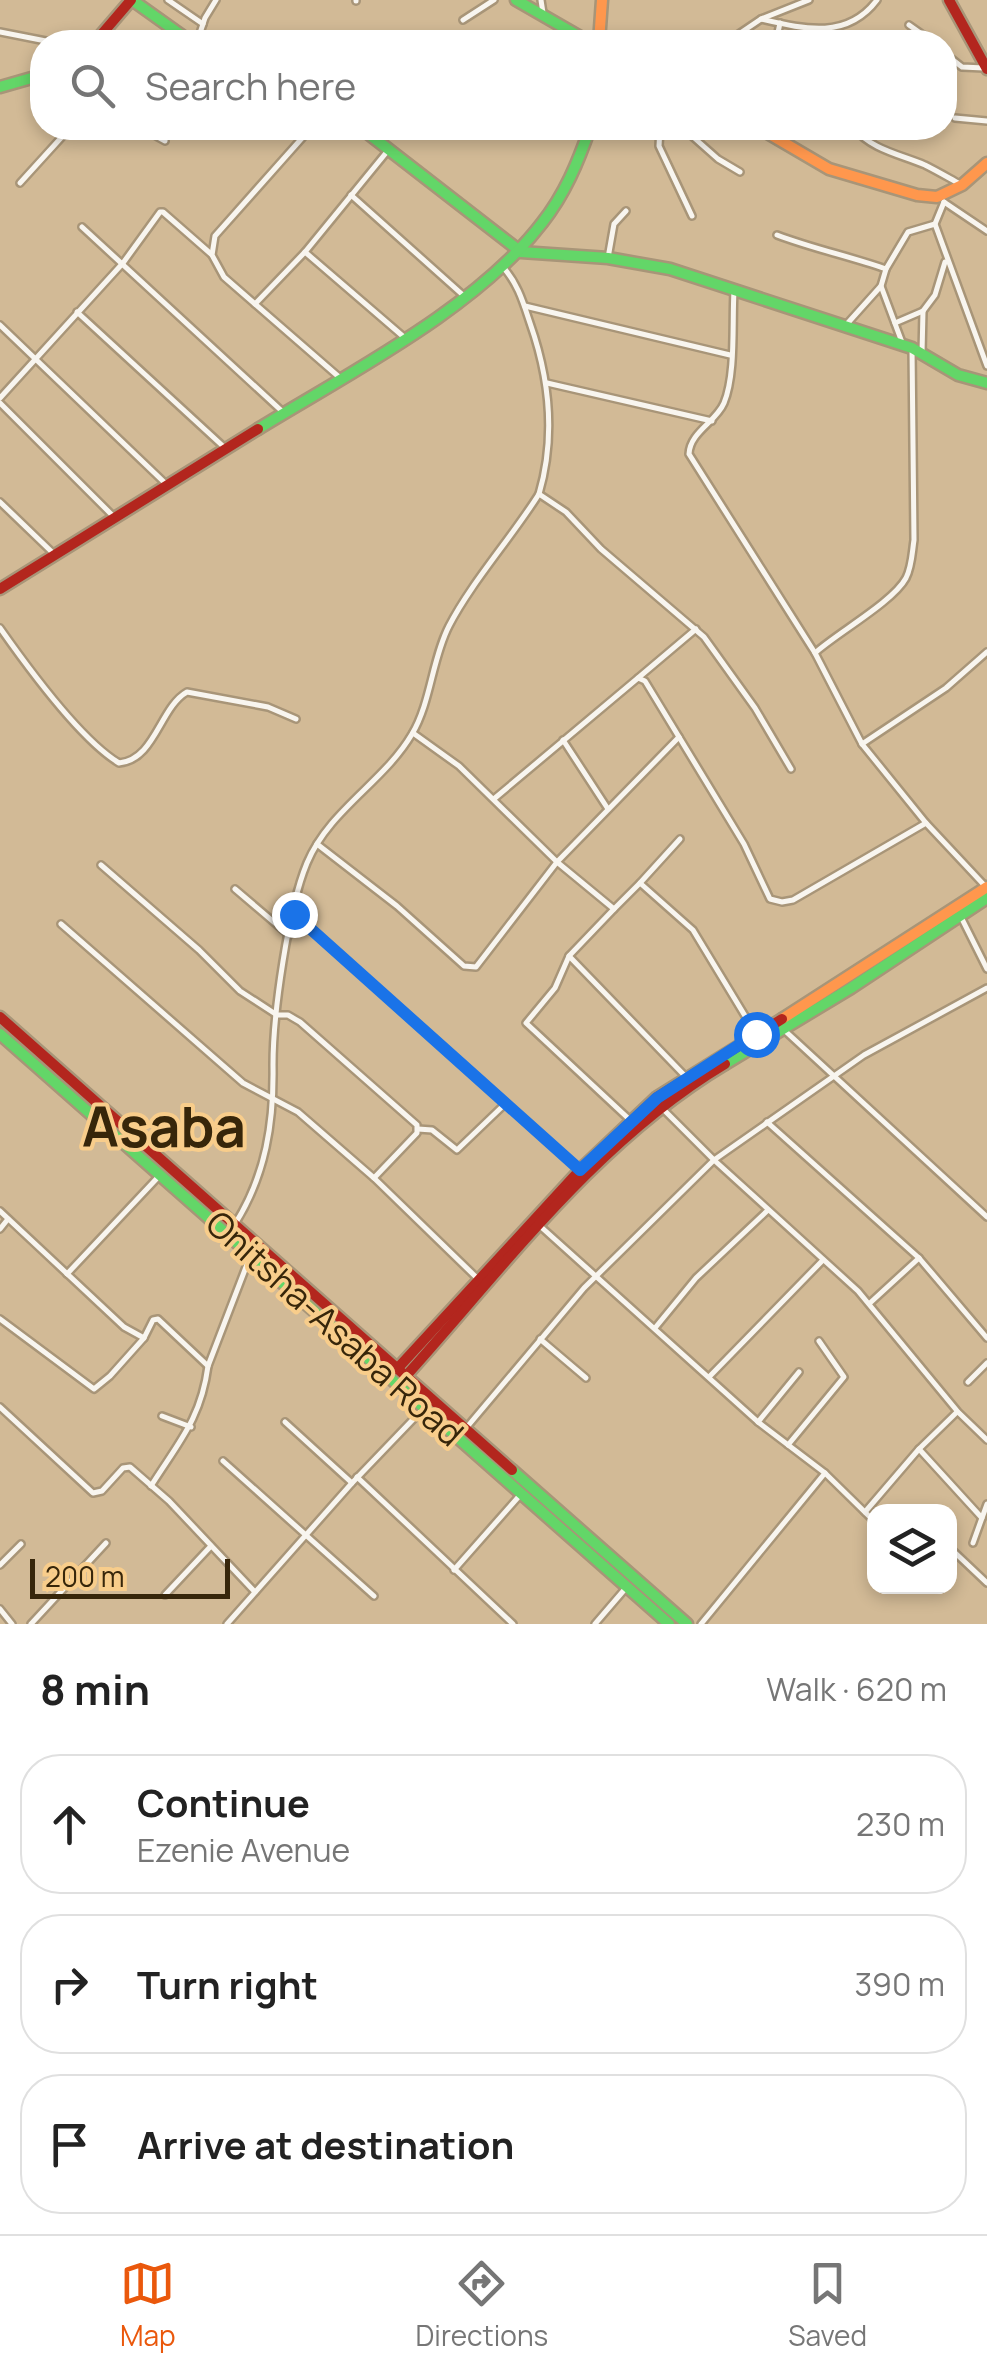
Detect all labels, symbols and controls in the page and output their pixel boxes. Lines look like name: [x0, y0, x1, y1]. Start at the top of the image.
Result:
search box: [30, 30, 957, 140]
icon: search: [65, 58, 120, 113]
text: Search here: [145, 59, 356, 111]
route end: [272, 892, 318, 938]
route start: [734, 1012, 780, 1058]
district label: Asaba: [82, 1088, 246, 1164]
street label: Onitsha-Asaba Road: [196, 1199, 474, 1457]
map controls: [867, 1504, 957, 1594]
button: layers: [867, 1504, 957, 1594]
scale bar: [30, 1554, 230, 1598]
text: 200 m: [45, 1557, 124, 1595]
text: 8 min: [40, 1660, 150, 1718]
text: Walk · 620 m: [766, 1667, 947, 1711]
text: Continue: [137, 1776, 310, 1828]
icon: ahead: [42, 1797, 97, 1852]
text: 230 m: [856, 1802, 945, 1846]
text: Ezenie Avenue: [137, 1828, 350, 1872]
icon: right: [42, 1957, 97, 2012]
text: Turn right: [137, 1958, 318, 2010]
text: 390 m: [854, 1962, 945, 2006]
icon: arrive: [42, 2117, 97, 2172]
text: Arrive at destination: [137, 2118, 514, 2170]
tab: Map: [120, 2256, 176, 2354]
tab: Directions: [416, 2256, 548, 2354]
tab: Saved: [788, 2256, 867, 2354]

